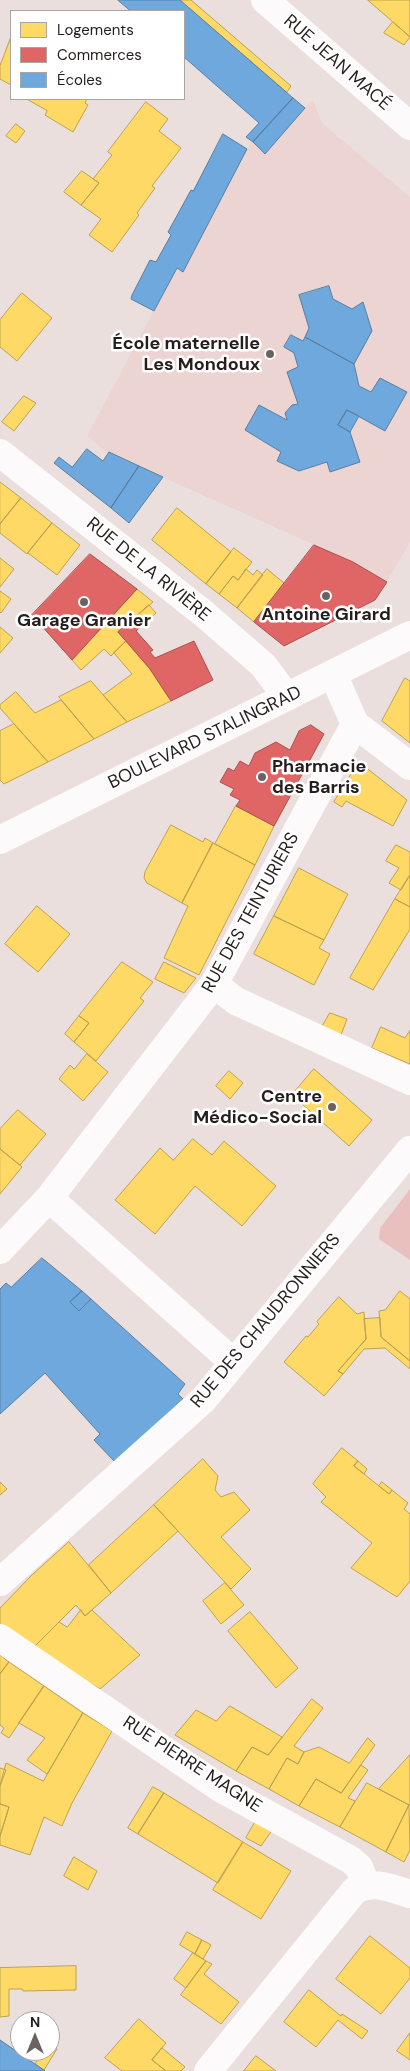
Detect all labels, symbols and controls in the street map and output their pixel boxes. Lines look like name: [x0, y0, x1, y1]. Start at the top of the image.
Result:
legend: [10, 10, 185, 100]
street label: RUE JEAN MACÉ: [279, 10, 395, 116]
text: Logements: [57, 20, 134, 40]
text: Commerces: [57, 45, 142, 65]
text: Écoles: [57, 70, 102, 90]
place label: École maternelle Les Mondoux: [112, 333, 260, 376]
marker: École maternelle Les Mondoux: [264, 348, 276, 360]
street label: RUE DE LA RIVIÈRE: [82, 513, 214, 627]
marker: Antoine Girard: [320, 590, 332, 602]
marker: Garage Granier: [78, 596, 90, 608]
place label: Antoine Girard: [261, 604, 391, 626]
place label: Garage Granier: [17, 610, 151, 632]
street label: BOULEVARD STALINGRAD: [105, 682, 305, 794]
place label: Pharmacie des Barris: [272, 756, 366, 799]
marker: Pharmacie des Barris: [256, 771, 268, 783]
street label: RUE DES TEINTURIERS: [198, 829, 304, 997]
place label: Centre Médico-Social: [193, 1086, 322, 1128]
marker: Centre Médico-Social: [326, 1101, 338, 1113]
street label: RUE DES CHAUDRONNIERS: [187, 1229, 345, 1413]
street label: RUE PIERRE MAGNE: [119, 1712, 265, 1818]
north arrow: [10, 2011, 60, 2061]
text: N: [30, 2013, 40, 2031]

